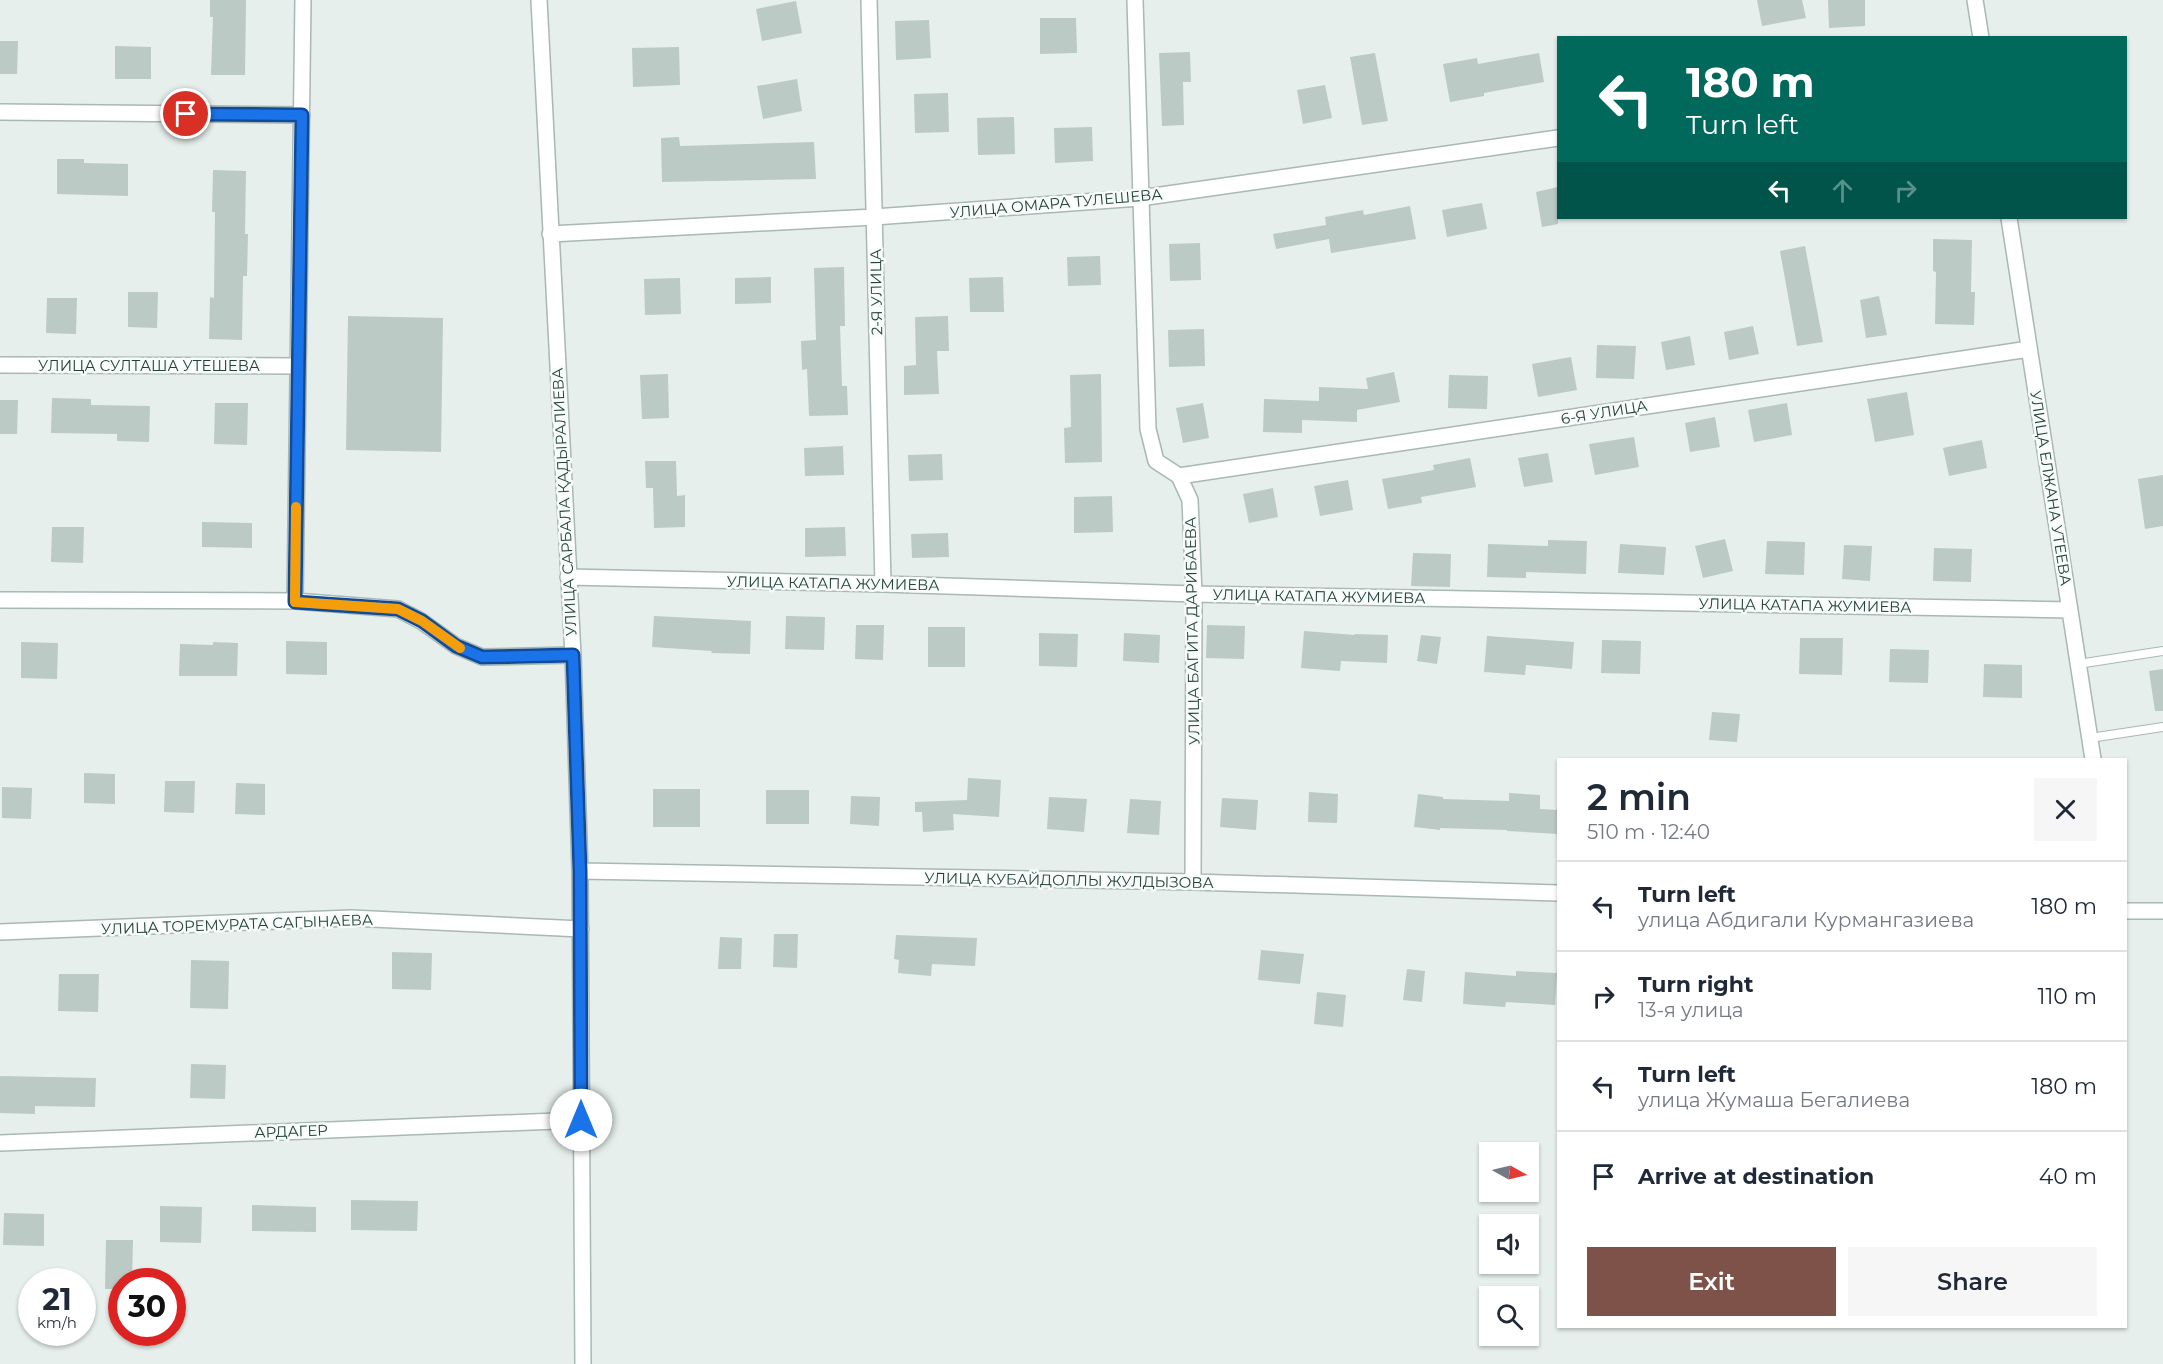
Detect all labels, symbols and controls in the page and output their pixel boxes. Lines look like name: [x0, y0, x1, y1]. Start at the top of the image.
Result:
text: 180 m: [1686, 56, 1815, 108]
icon: left: [1587, 60, 1665, 138]
pin: [160, 88, 211, 139]
icon: arrive: [169, 97, 202, 130]
text: Turn left: [1686, 108, 1799, 141]
icon: left: [1763, 174, 1796, 207]
icon: ahead: [1826, 174, 1859, 207]
icon: right: [1889, 174, 1922, 207]
street label: УЛИЦА ОМАРА ТУЛЕШЕВА: [949, 184, 1163, 222]
street label: 2-Я УЛИЦА: [866, 249, 886, 335]
street label: УЛИЦА СУЛТАША УТЕШЕВА: [38, 356, 260, 375]
street label: УЛИЦА САРБАЛА ҚАДЫРАЛИЕВА: [547, 367, 581, 637]
street label: УЛИЦА ЕЛЖАНА УТЕЕВА: [2026, 389, 2076, 587]
street label: 6-Я УЛИЦА: [1559, 396, 1649, 428]
street label: УЛИЦА БАГИТА ДАРИБАЕВА: [1181, 517, 1203, 745]
street label: УЛИЦА КАТАПА ЖУМИЕВА: [726, 572, 940, 594]
street label: УЛИЦА КАТАПА ЖУМИЕВА: [1212, 585, 1426, 607]
street label: УЛИЦА КАТАПА ЖУМИЕВА: [1698, 594, 1912, 616]
text: 2 min: [1587, 775, 1691, 819]
button: close: [2034, 778, 2097, 841]
text: 510 m · 12:40: [1587, 820, 1710, 844]
street label: УЛИЦА КУБАЙДОЛЛЫ ЖУЛДЫЗОВА: [924, 868, 1214, 892]
text: Turn left: [1638, 881, 1736, 908]
icon: left: [1587, 890, 1620, 923]
text: 180 m: [2031, 893, 2097, 920]
text: улица Абдигали Курмангазиева: [1638, 908, 1974, 932]
street label: УЛИЦА ТОРЕМУРАТА САГЫНАЕВА: [101, 910, 373, 938]
text: Turn right: [1638, 971, 1753, 998]
icon: right: [1587, 980, 1620, 1013]
text: 110 m: [2037, 983, 2097, 1010]
text: 13-я улица: [1638, 998, 1744, 1022]
text: Turn left: [1638, 1061, 1736, 1088]
icon: left: [1587, 1070, 1620, 1103]
text: 180 m: [2031, 1073, 2097, 1100]
position arrow: [549, 1088, 613, 1152]
text: улица Жумаша Бегалиева: [1638, 1088, 1910, 1112]
street label: АРДАГЕР: [254, 1120, 328, 1142]
north arrow: [1479, 1142, 1539, 1202]
map controls: [1479, 1142, 1539, 1346]
icon: arrive: [1587, 1160, 1620, 1193]
text: Arrive at destination: [1638, 1163, 1874, 1190]
text: 40 m: [2039, 1163, 2097, 1190]
button: sound: [1479, 1214, 1539, 1274]
button: Exit: [1587, 1247, 1836, 1316]
button: Share: [1848, 1247, 2097, 1316]
speed limit sign: 30: [108, 1268, 186, 1346]
text: 21: [42, 1281, 72, 1318]
button: search: [1479, 1286, 1539, 1346]
text: km/h: [37, 1313, 77, 1332]

